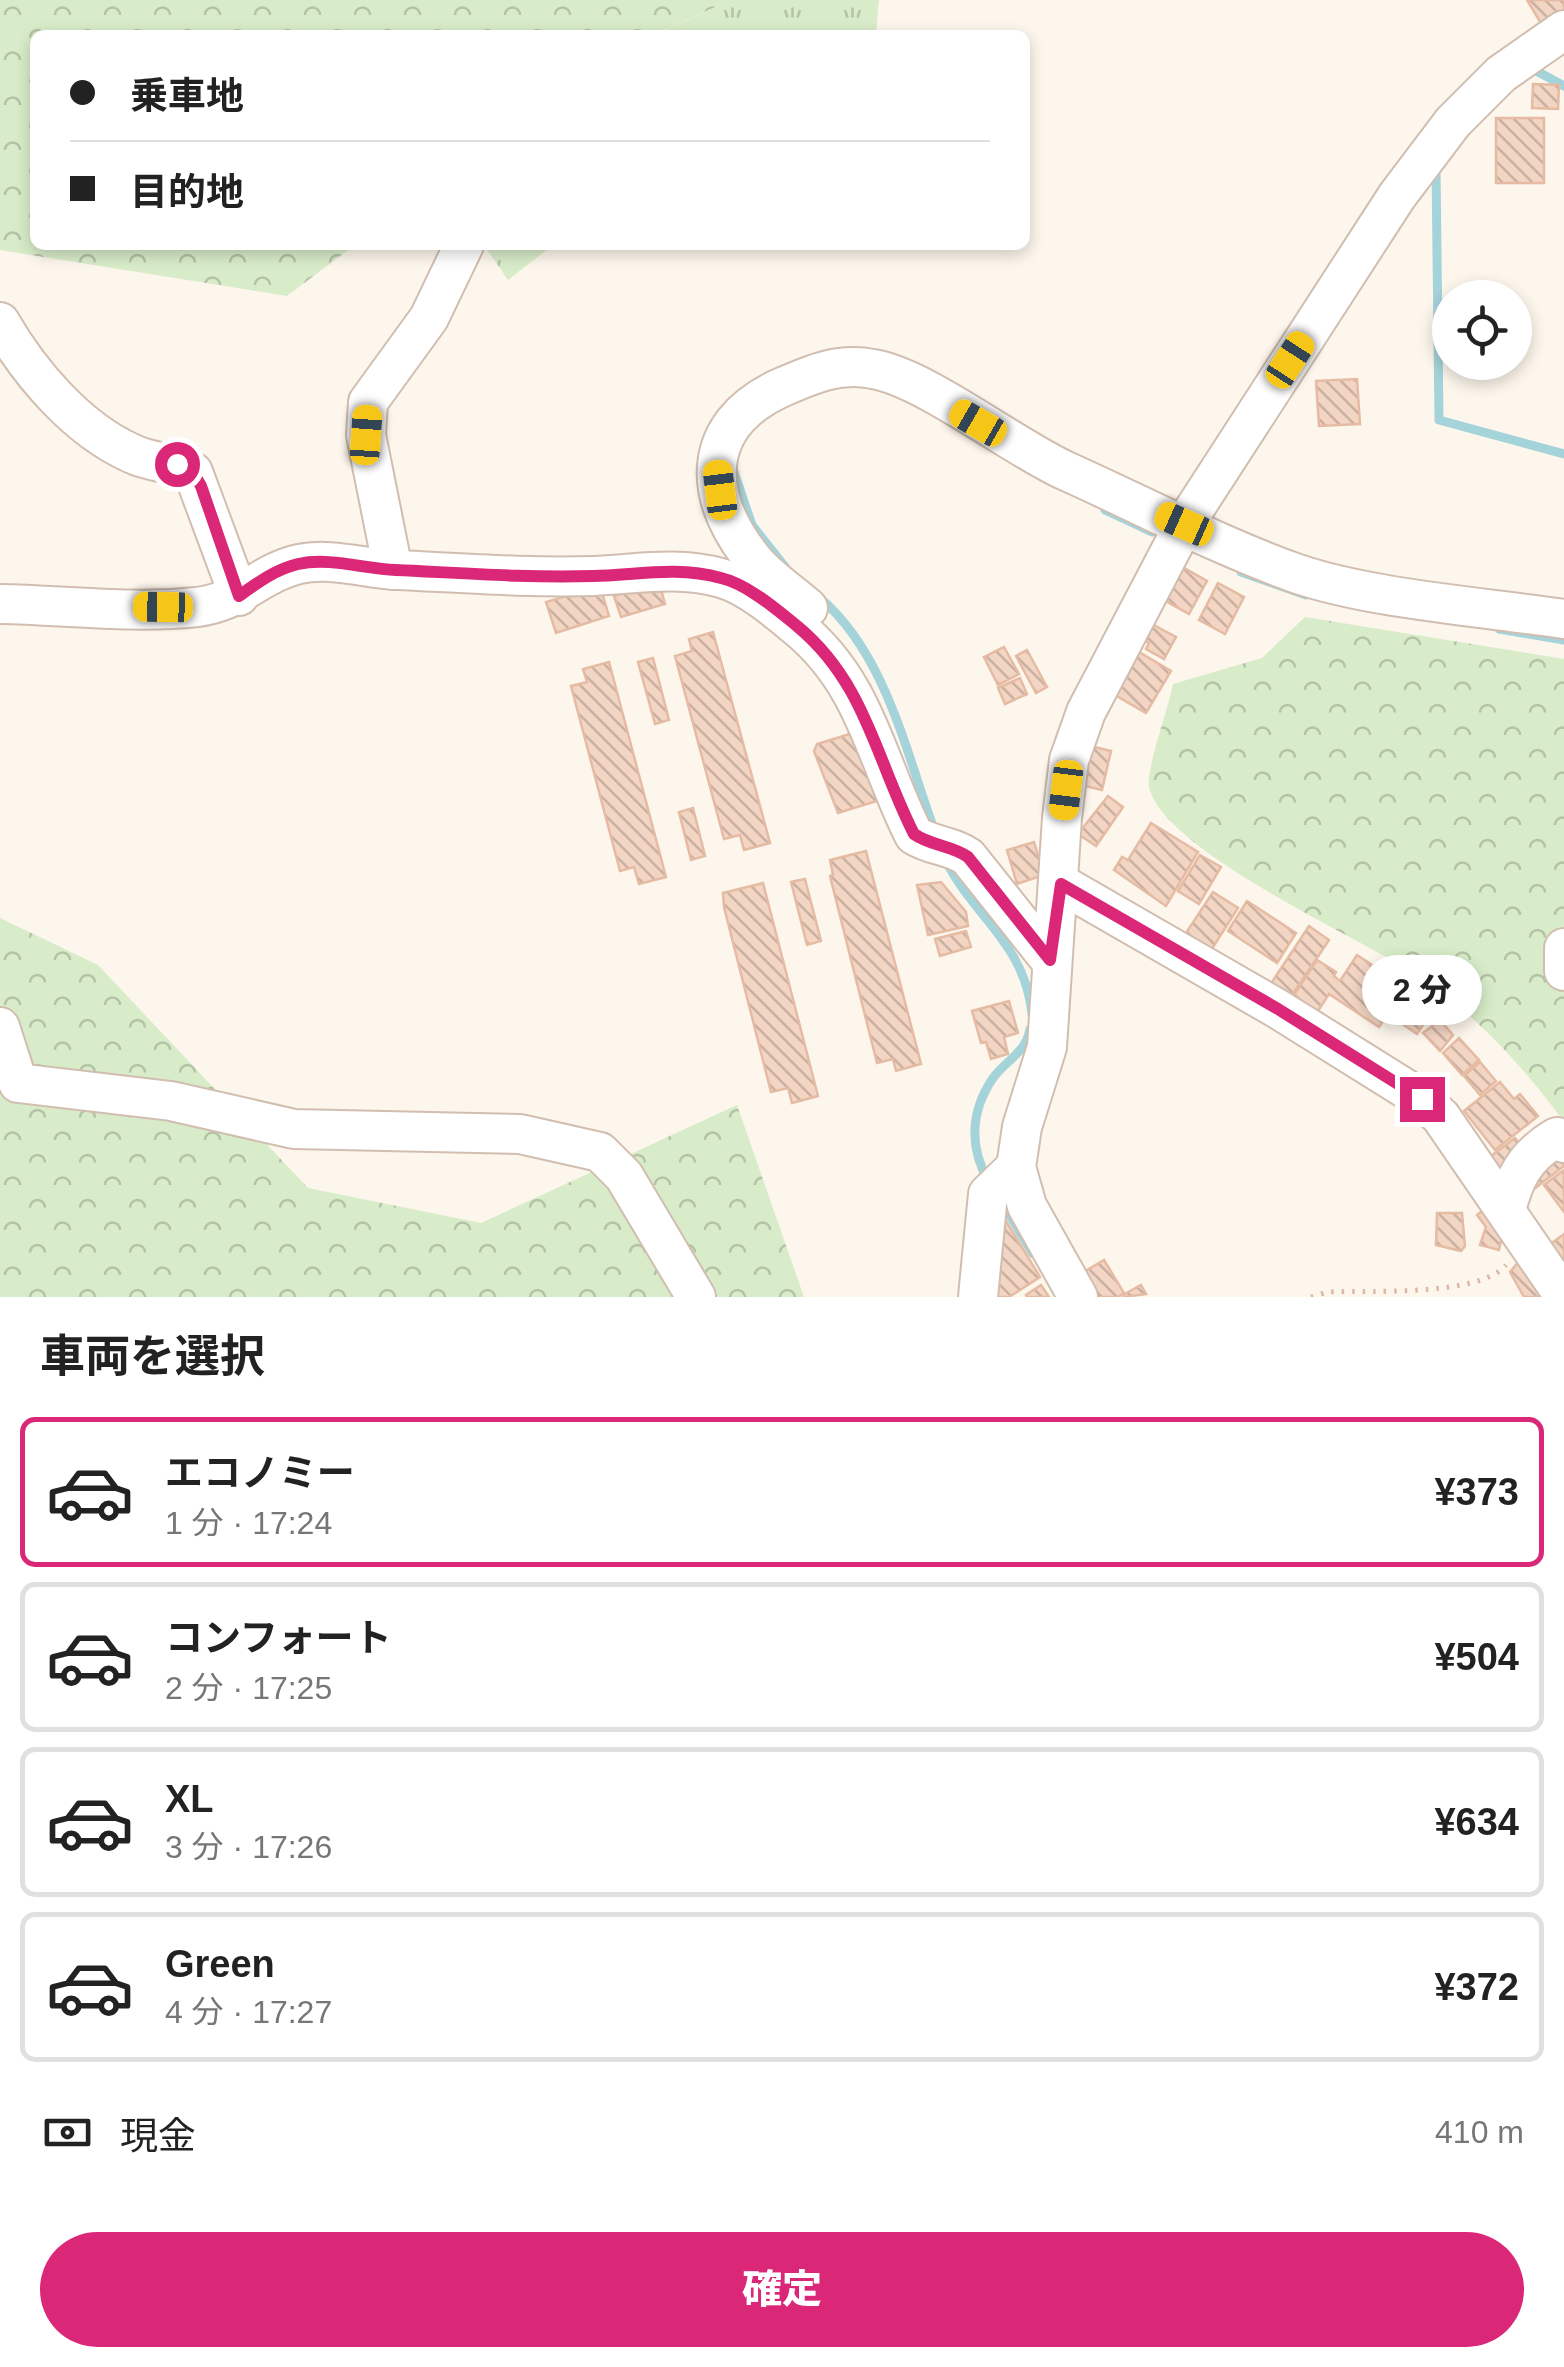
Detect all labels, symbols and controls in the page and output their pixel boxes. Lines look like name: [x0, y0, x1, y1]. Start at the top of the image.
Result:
text: 乗車地: [130, 75, 244, 117]
text: 目的地: [130, 171, 244, 213]
map controls: [1432, 280, 1532, 380]
button: locate: [1432, 280, 1532, 380]
car: [1261, 327, 1319, 393]
car: [945, 395, 1011, 451]
car: [349, 404, 383, 466]
route start: [155, 442, 200, 487]
car: [701, 458, 739, 522]
car: [1150, 498, 1218, 550]
car: [133, 591, 193, 623]
car: [1047, 758, 1085, 822]
callout: 2 分: [1362, 954, 1482, 1024]
text: 2 分: [1393, 972, 1451, 1008]
route end: [1400, 1077, 1445, 1122]
text: 車両を選択: [40, 1331, 265, 1382]
icon: car: [45, 1447, 135, 1537]
text: エコノミー: [165, 1452, 355, 1494]
text: ¥373: [1434, 1471, 1519, 1513]
text: 1 分 · 17:24: [165, 1505, 332, 1541]
icon: car: [45, 1612, 135, 1702]
text: コンフォート: [165, 1617, 392, 1659]
text: ¥504: [1434, 1636, 1519, 1678]
text: 2 分 · 17:25: [165, 1670, 332, 1706]
icon: car: [45, 1777, 135, 1867]
text: XL: [165, 1778, 214, 1820]
text: ¥634: [1434, 1801, 1519, 1843]
text: 3 分 · 17:26: [165, 1829, 332, 1865]
icon: car: [45, 1942, 135, 2032]
text: Green: [165, 1943, 275, 1985]
text: ¥372: [1434, 1966, 1519, 2008]
text: 4 分 · 17:27: [165, 1994, 332, 2030]
icon: cash: [40, 2105, 95, 2160]
text: 410 m: [1435, 2114, 1524, 2150]
text: 現金: [120, 2115, 196, 2157]
button: 確定: [40, 2232, 1524, 2347]

